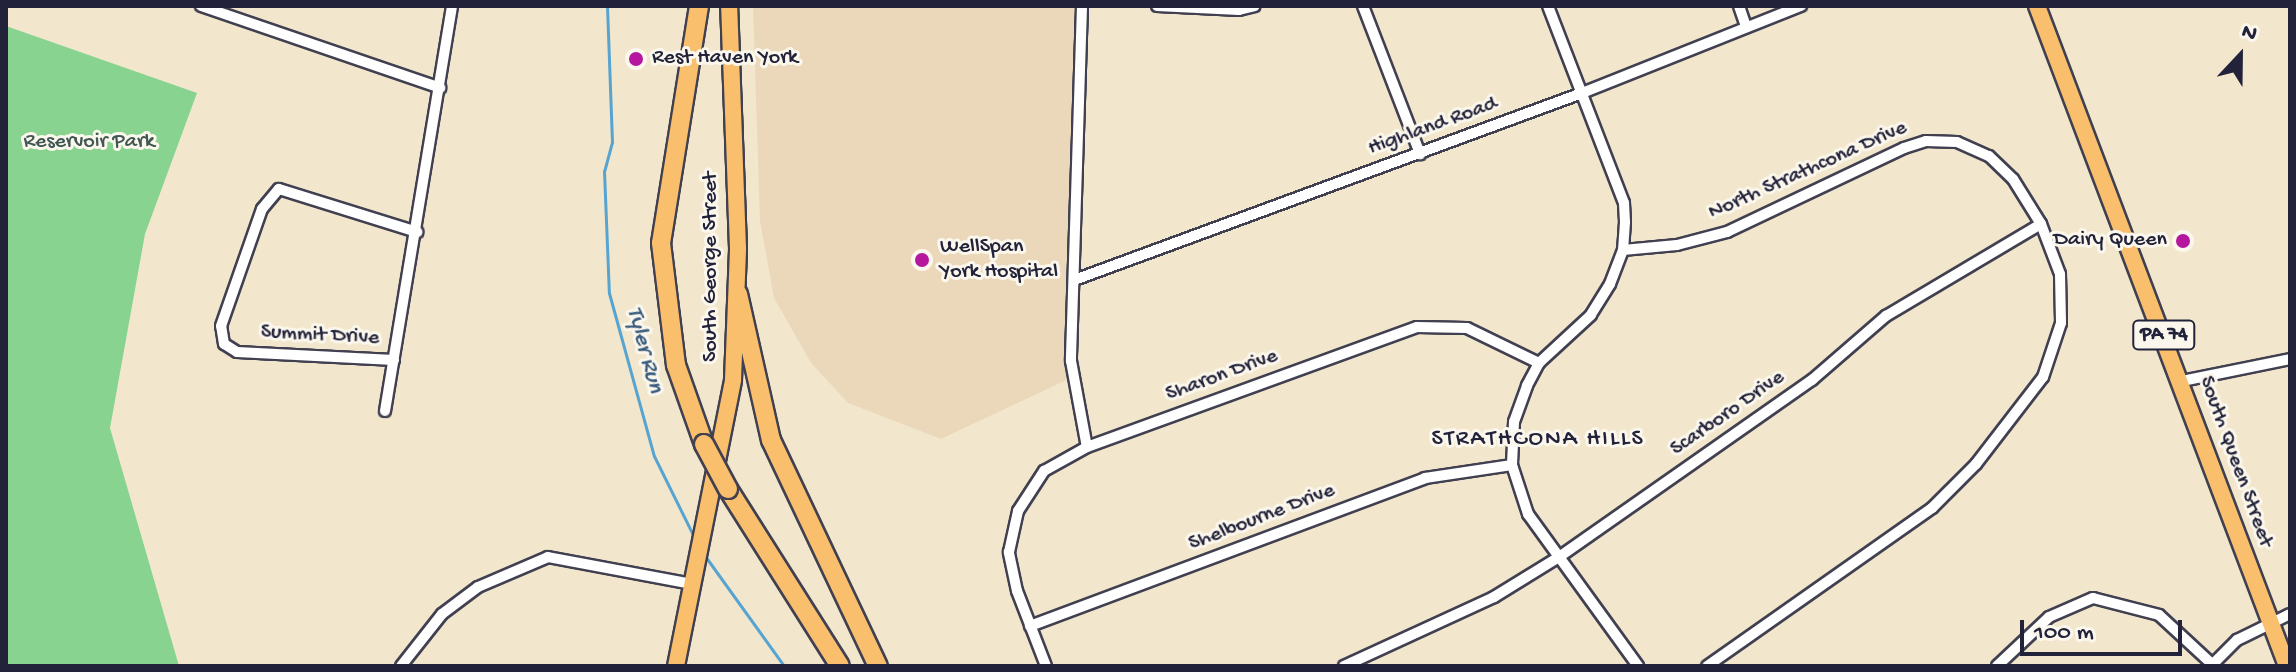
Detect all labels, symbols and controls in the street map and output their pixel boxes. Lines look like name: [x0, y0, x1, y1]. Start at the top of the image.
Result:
north arrow: [2200, 16, 2280, 96]
text: N: [2237, 19, 2261, 48]
place label: Rest Haven York: [652, 46, 798, 72]
marker: Rest Haven York: [627, 50, 645, 68]
street label: Highland Road: [1365, 91, 1501, 163]
street label: North Strathcona Drive: [1705, 115, 1911, 227]
park label: Reservoir Park: [24, 130, 154, 156]
street label: South George Street: [699, 172, 725, 362]
place label: Dairy Queen: [2054, 228, 2167, 254]
marker: Dairy Queen: [2174, 232, 2192, 250]
place label: WellSpan York Hospital: [940, 234, 1058, 286]
marker: WellSpan York Hospital: [911, 249, 933, 271]
water label: Tyler Run: [619, 304, 669, 396]
road number: PA 74: [2132, 319, 2196, 351]
street label: Summit Drive: [260, 320, 380, 352]
street label: Sharon Drive: [1162, 344, 1282, 408]
street label: Scarboro Drive: [1666, 365, 1790, 463]
street label: South Queen Street: [2192, 373, 2278, 551]
district label: STRATHCONA HILLS: [1431, 426, 1645, 454]
street label: Shelbourne Drive: [1185, 478, 1339, 558]
scale bar: [2024, 604, 2186, 654]
text: 100 m: [2034, 619, 2094, 648]

